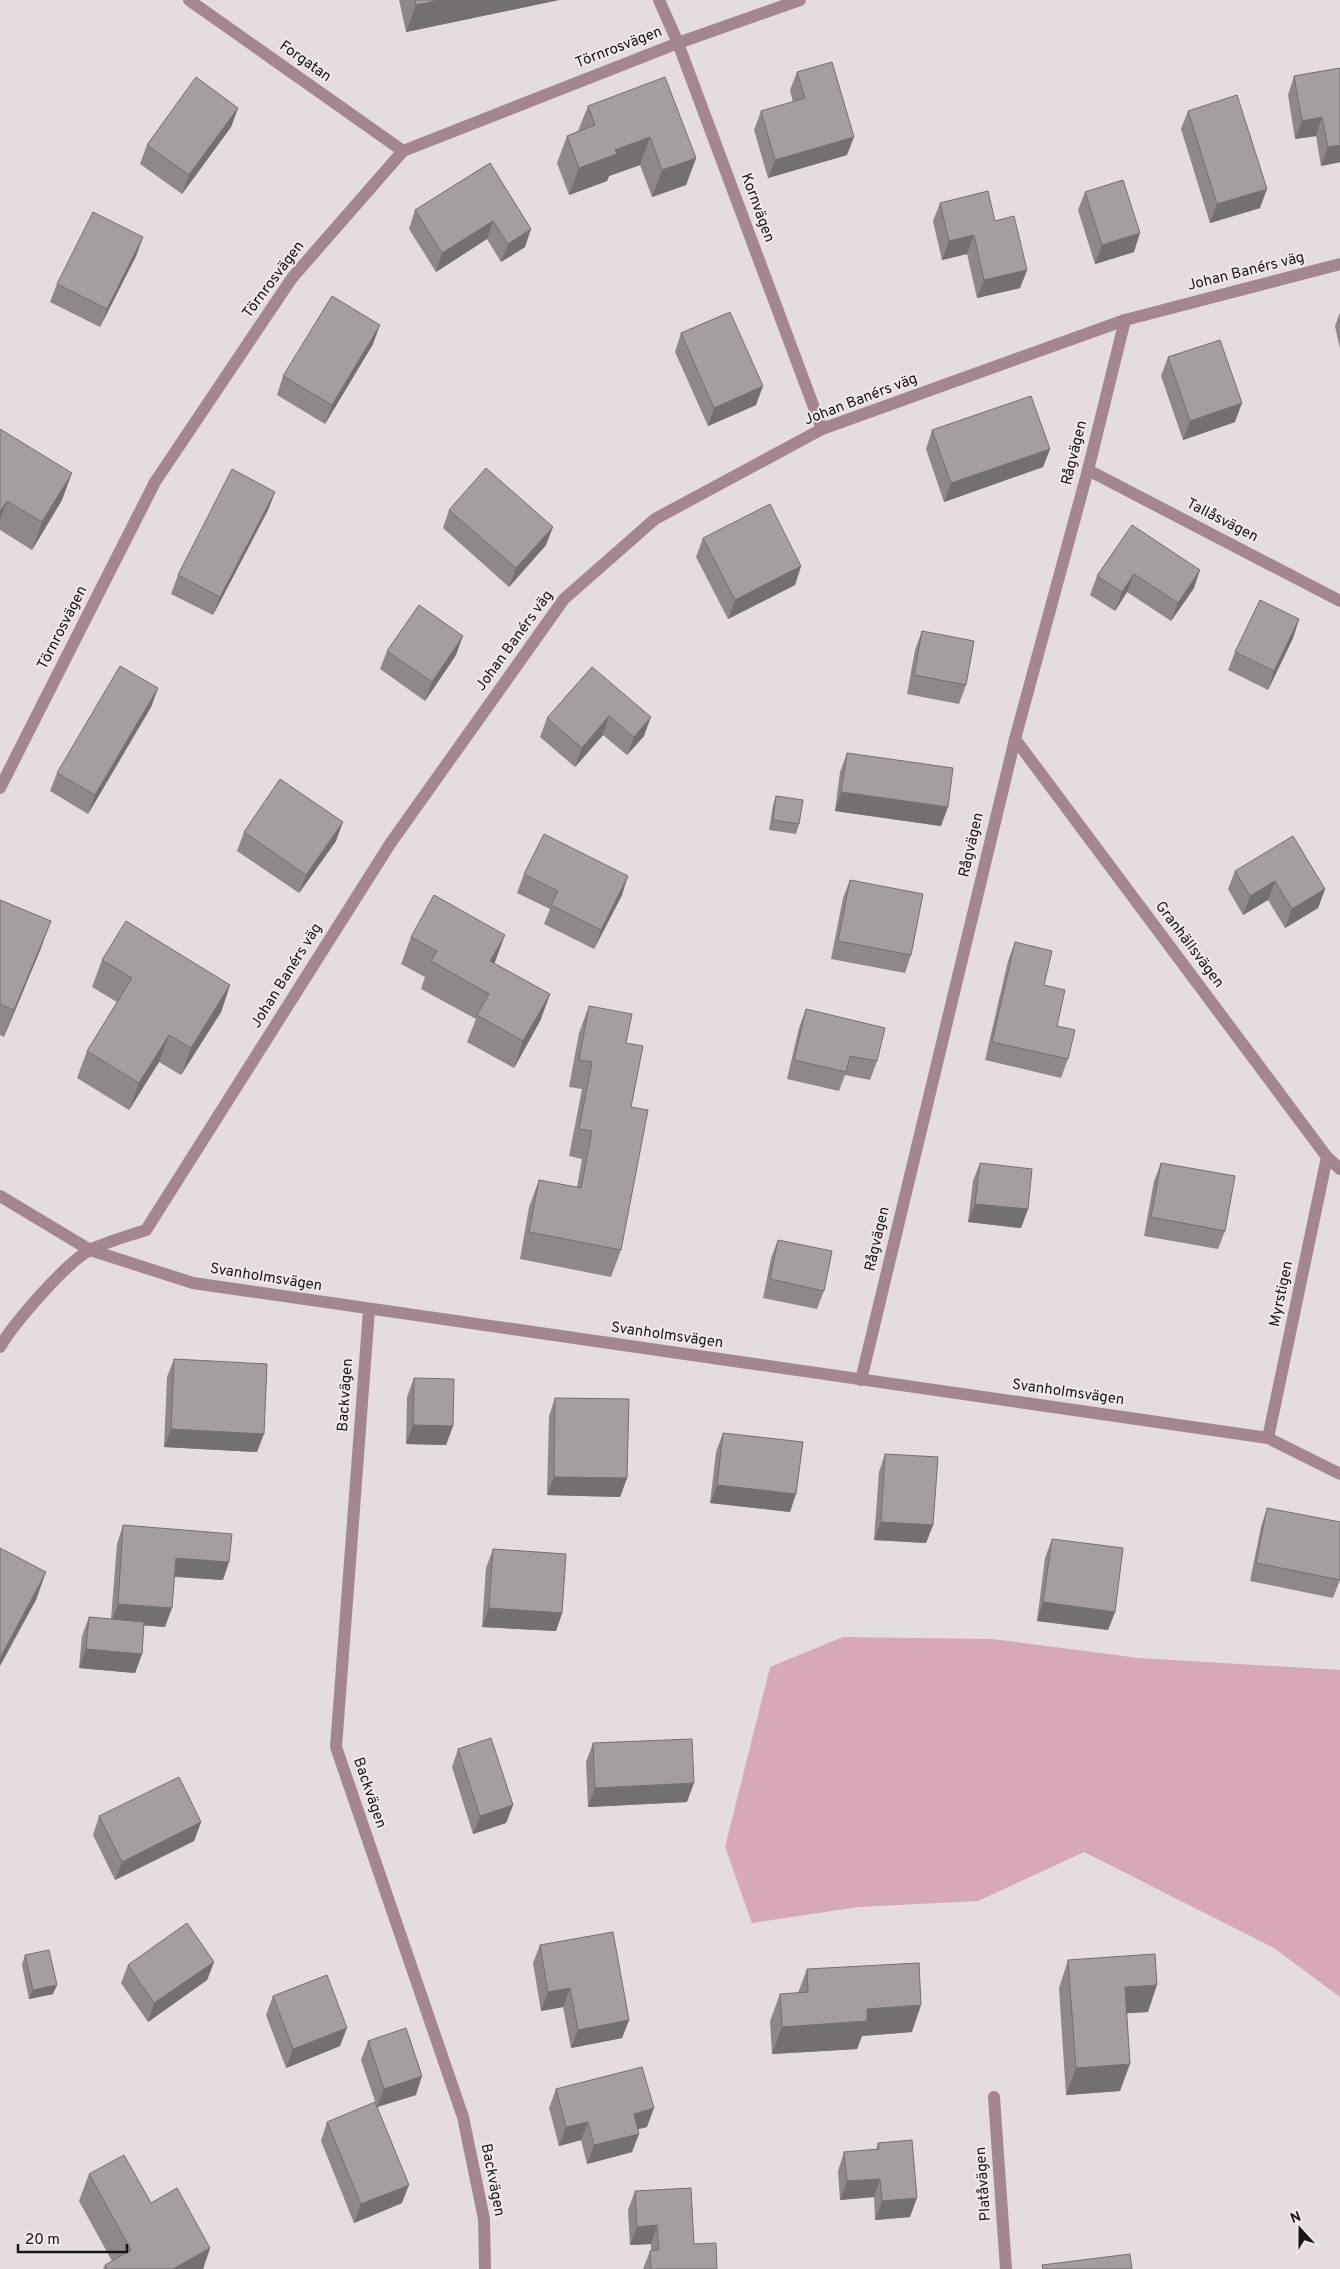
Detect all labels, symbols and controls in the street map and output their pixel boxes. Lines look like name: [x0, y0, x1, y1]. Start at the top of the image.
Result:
street label: Törnrosvägen: [573, 23, 665, 73]
street label: Forgatan: [275, 37, 335, 87]
street label: Kornvägen: [736, 171, 778, 245]
street label: Törnrosvägen: [239, 238, 309, 322]
street label: Johan Banérs väg: [1186, 248, 1306, 296]
street label: Johan Banérs väg: [802, 370, 920, 430]
street label: Rågvägen: [1058, 419, 1092, 487]
street label: Tallåsvägen: [1183, 495, 1261, 547]
street label: Törnrosvägen: [34, 583, 92, 673]
street label: Johan Banérs väg: [472, 587, 558, 695]
street label: Rågvägen: [955, 811, 989, 879]
street label: Granhällsvägen: [1150, 898, 1228, 992]
street label: Johan Banérs väg: [247, 920, 327, 1032]
street label: Rågvägen: [861, 1205, 895, 1273]
street label: Myrstigen: [1266, 1259, 1298, 1329]
street label: Svanholmsvägen: [209, 1260, 323, 1296]
street label: Svanholmsvägen: [610, 1319, 724, 1353]
street label: Backvägen: [334, 1358, 358, 1432]
street label: Svanholmsvägen: [1011, 1376, 1125, 1410]
street label: Backvägen: [348, 1755, 390, 1831]
street label: Backvägen: [476, 2142, 508, 2218]
street label: Platåvägen: [972, 2146, 996, 2222]
north arrow: [1275, 2204, 1325, 2254]
text: N: [1288, 2209, 1304, 2228]
scale bar: [18, 2222, 126, 2254]
text: 20 m: [25, 2231, 60, 2250]

